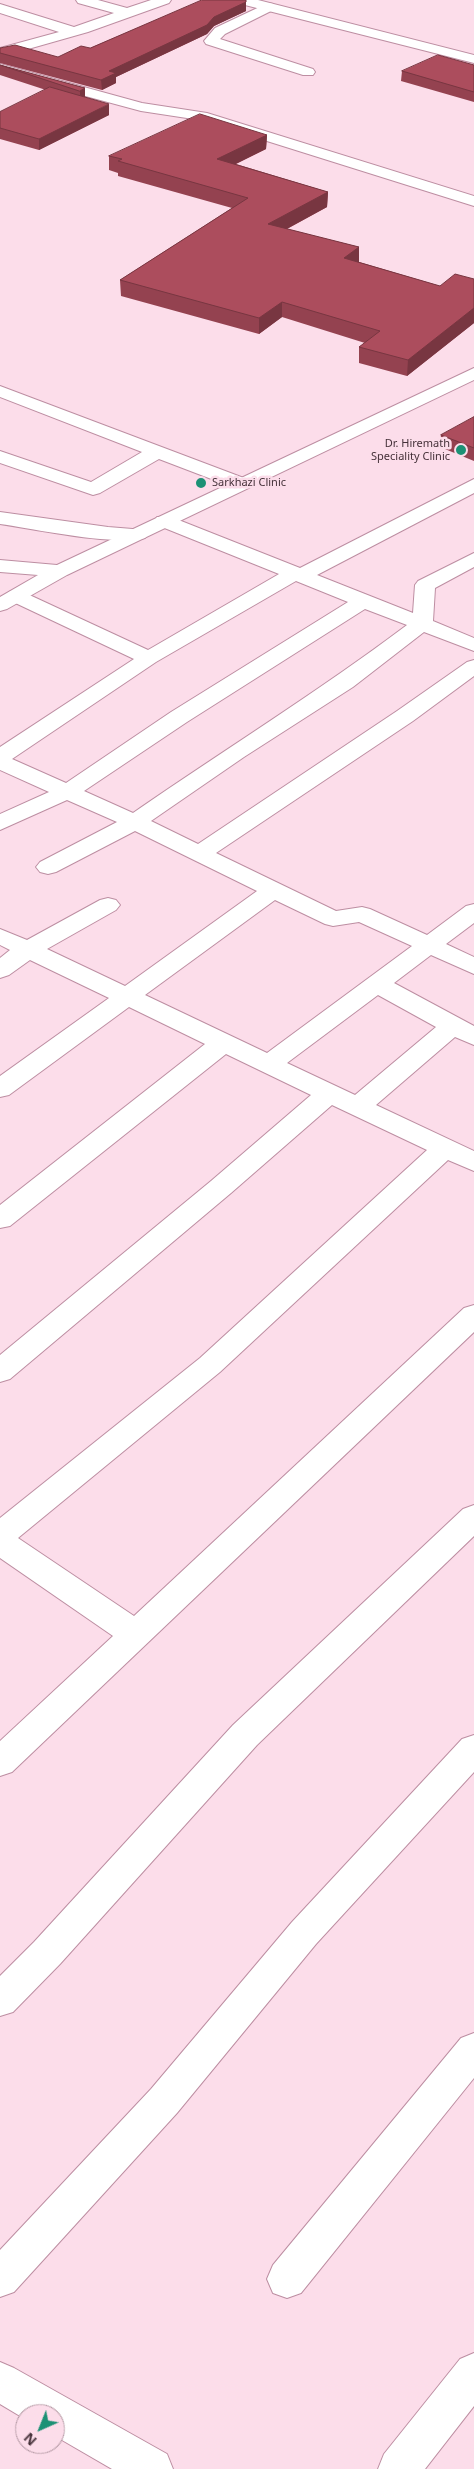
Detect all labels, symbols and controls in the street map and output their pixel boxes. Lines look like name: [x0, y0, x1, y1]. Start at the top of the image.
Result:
place label: Dr. Hiremath Speciality Clinic: [371, 437, 450, 463]
marker: Dr. Hiremath Speciality Clinic: [454, 443, 468, 457]
marker: Sarkhazi Clinic: [194, 476, 208, 490]
place label: Sarkhazi Clinic: [212, 476, 286, 490]
north arrow: [15, 2404, 65, 2454]
text: N: [19, 2429, 41, 2450]

